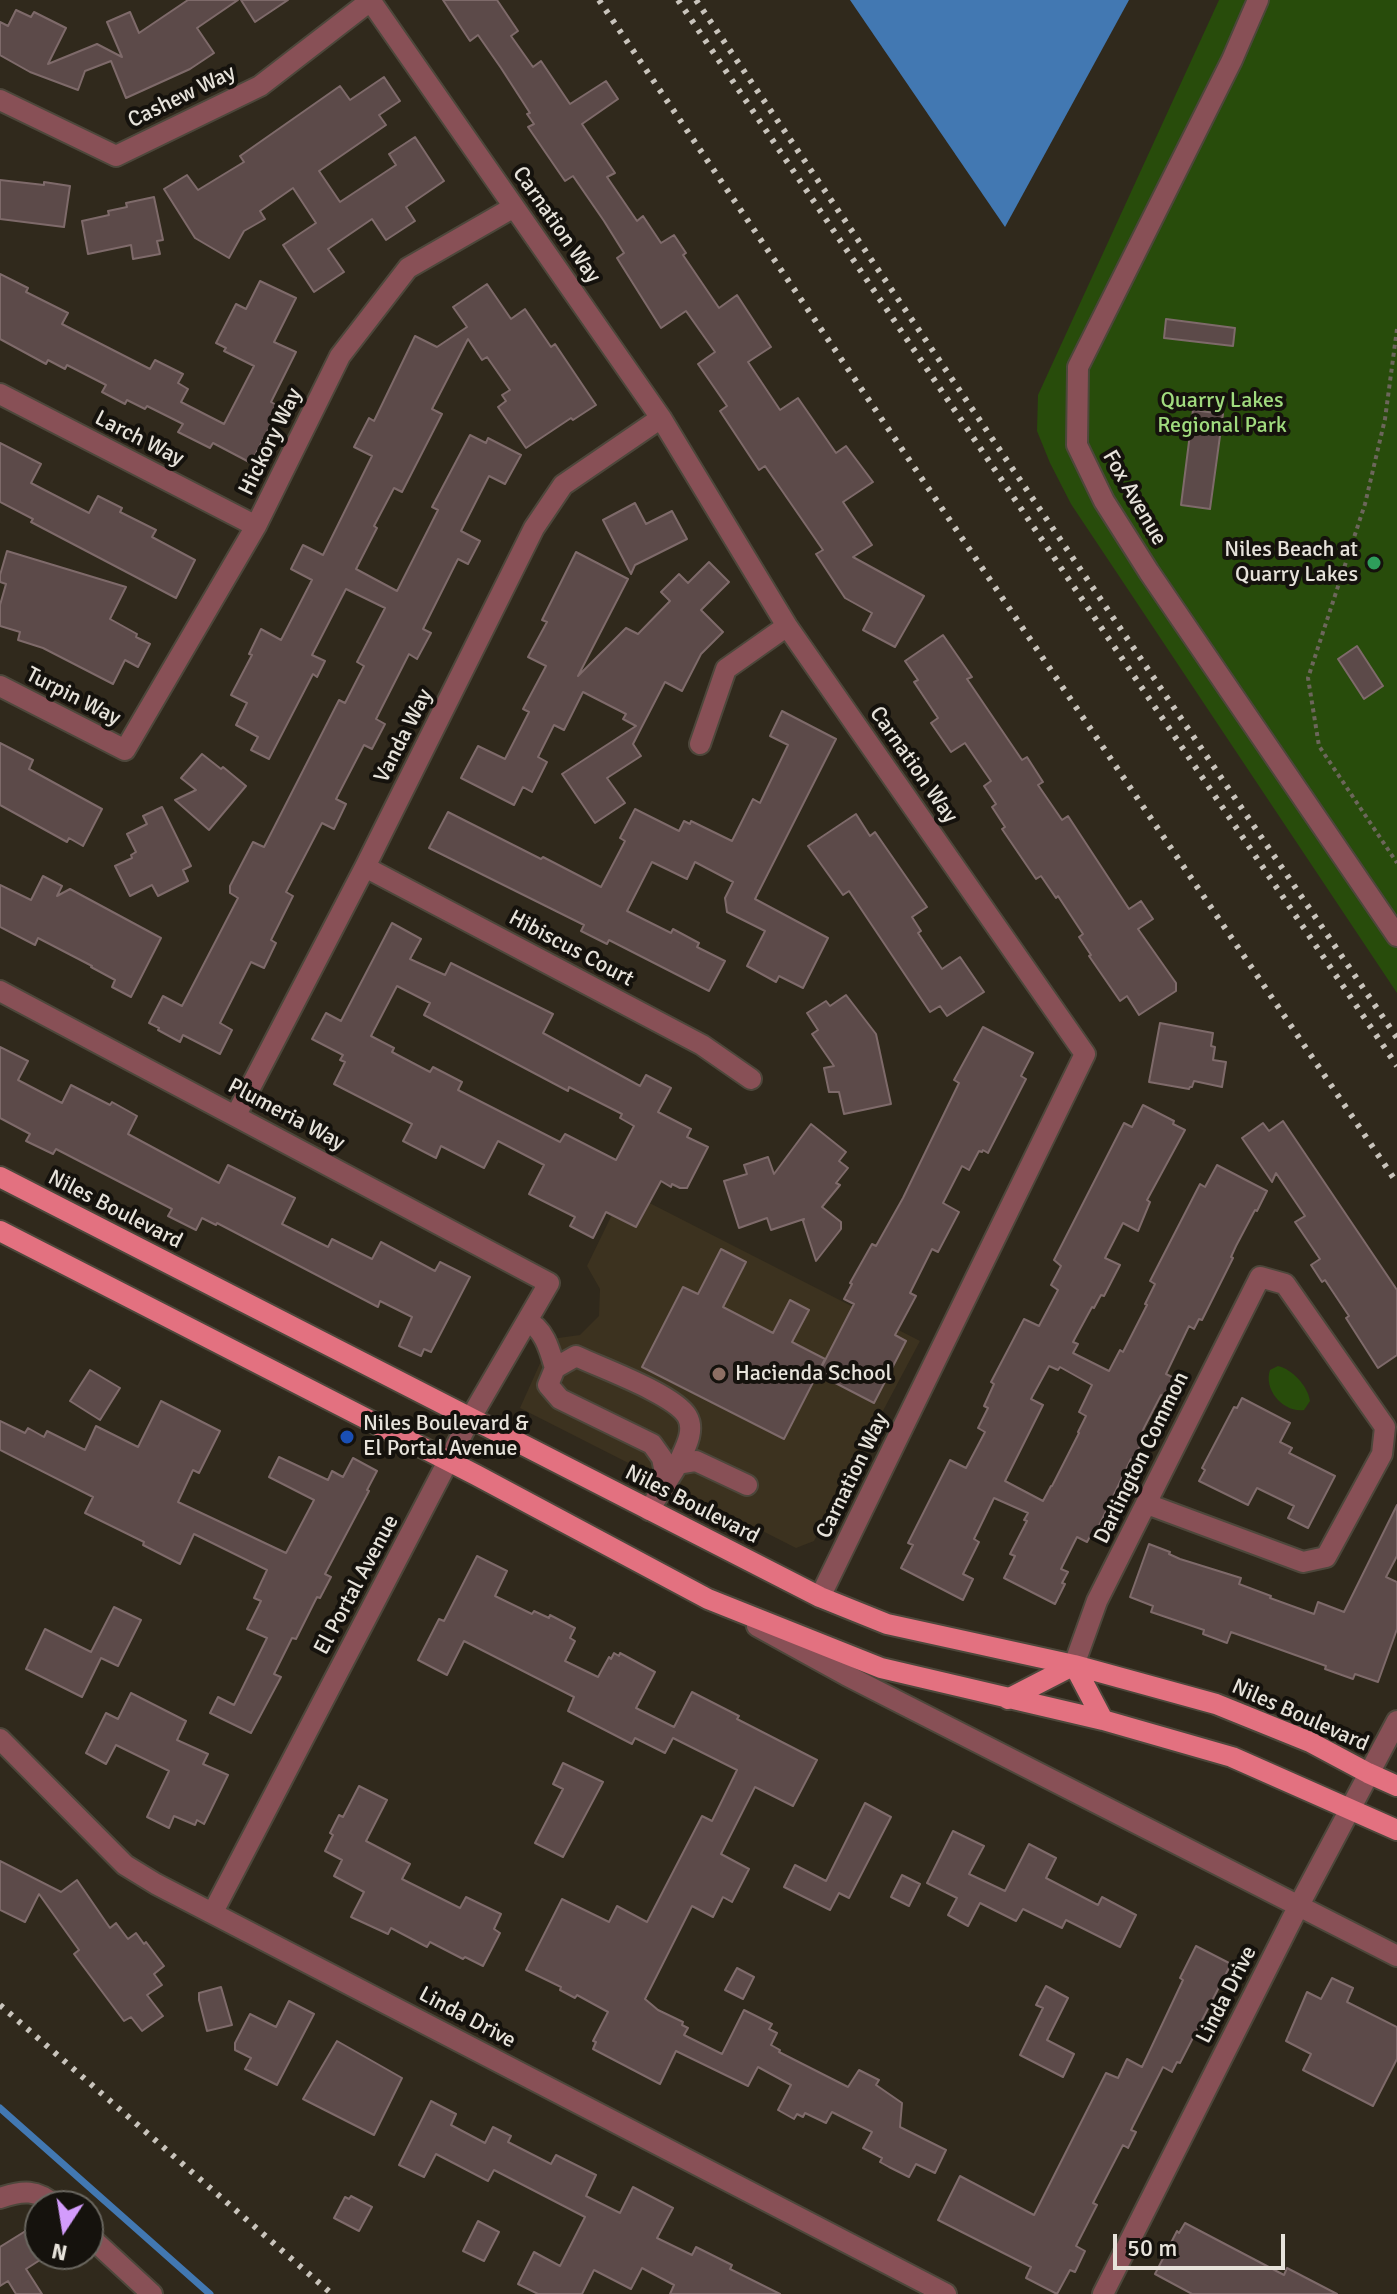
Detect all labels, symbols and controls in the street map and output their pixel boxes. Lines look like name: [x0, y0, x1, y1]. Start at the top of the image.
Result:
street label: Cashew Way: [124, 60, 240, 134]
street label: Carnation Way: [506, 162, 606, 288]
street label: Hickory Way: [234, 384, 308, 500]
park label: Quarry Lakes Regional Park: [1157, 388, 1287, 440]
street label: Larch Way: [90, 405, 188, 473]
street label: Fox Avenue: [1096, 446, 1172, 550]
place label: Niles Beach at Quarry Lakes: [1224, 537, 1358, 588]
marker: Niles Beach at Quarry Lakes: [1365, 554, 1383, 572]
street label: Turpin Way: [21, 662, 125, 732]
street label: Vanda Way: [369, 685, 439, 787]
street label: Carnation Way: [863, 702, 963, 828]
street label: Hibiscus Court: [504, 905, 638, 993]
street label: Plumeria Way: [223, 1073, 349, 1157]
street label: Niles Boulevard: [43, 1165, 187, 1255]
place label: Hacienda School: [735, 1361, 892, 1387]
marker: Hacienda School: [710, 1365, 728, 1383]
street label: Darlington Common: [1089, 1368, 1195, 1548]
street label: Carnation Way: [811, 1409, 895, 1543]
place label: Niles Boulevard & El Portal Avenue: [363, 1411, 529, 1462]
marker: Niles Boulevard & El Portal Avenue: [338, 1428, 356, 1446]
street label: Niles Boulevard: [620, 1460, 764, 1550]
street label: El Portal Avenue: [309, 1511, 405, 1659]
street label: Niles Boulevard: [1227, 1674, 1373, 1758]
street label: Linda Drive: [1191, 1942, 1263, 2048]
street label: Linda Drive: [414, 1981, 520, 2055]
north arrow: [24, 2190, 104, 2270]
scale bar: [1117, 2218, 1289, 2268]
text: 50 m: [1127, 2233, 1177, 2263]
text: N: [49, 2237, 70, 2267]

